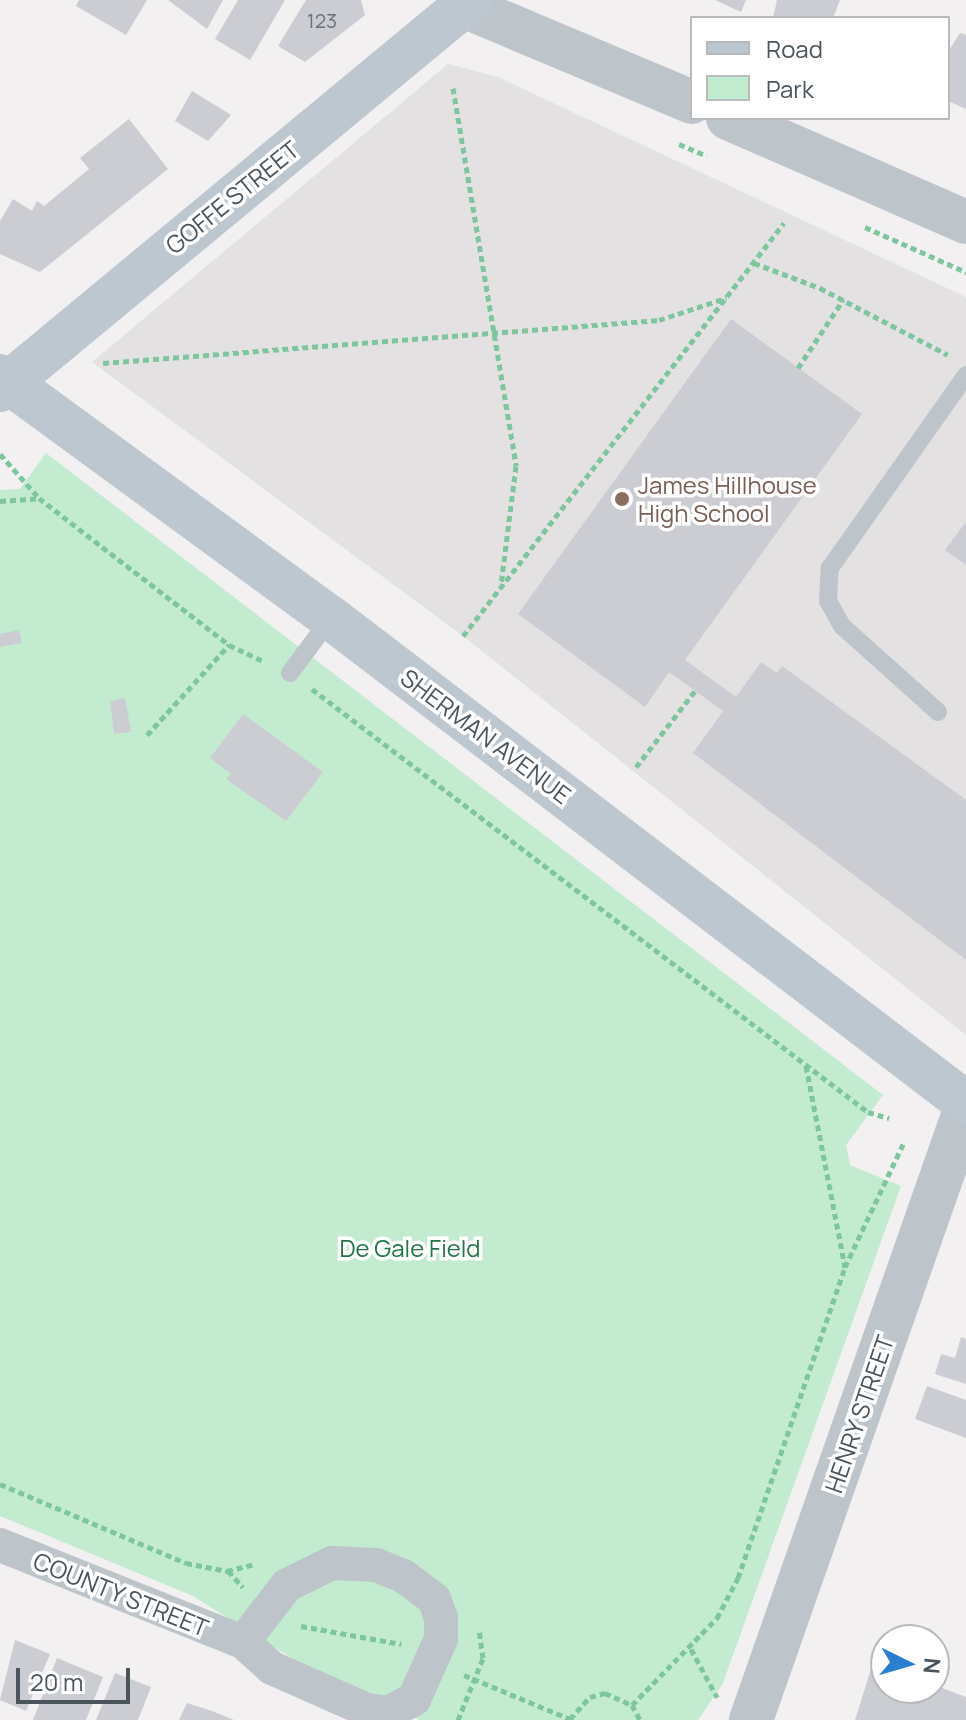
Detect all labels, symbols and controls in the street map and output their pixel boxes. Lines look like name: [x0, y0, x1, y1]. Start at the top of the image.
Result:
house number: 123: [307, 8, 337, 32]
legend: [690, 16, 950, 120]
text: Road: [766, 32, 823, 65]
text: Park: [766, 72, 814, 105]
street label: GOFFE STREET: [160, 135, 304, 259]
place label: James Hillhouse High School: [638, 471, 817, 527]
marker: James Hillhouse High School: [613, 490, 631, 508]
street label: SHERMAN AVENUE: [395, 663, 577, 809]
park label: De Gale Field: [339, 1234, 481, 1262]
street label: HENRY STREET: [818, 1331, 900, 1497]
street label: COUNTY STREET: [29, 1546, 213, 1642]
north arrow: [870, 1624, 950, 1704]
scale bar: [20, 1652, 134, 1702]
text: N: [916, 1657, 948, 1675]
text: 20 m: [30, 1665, 83, 1698]

